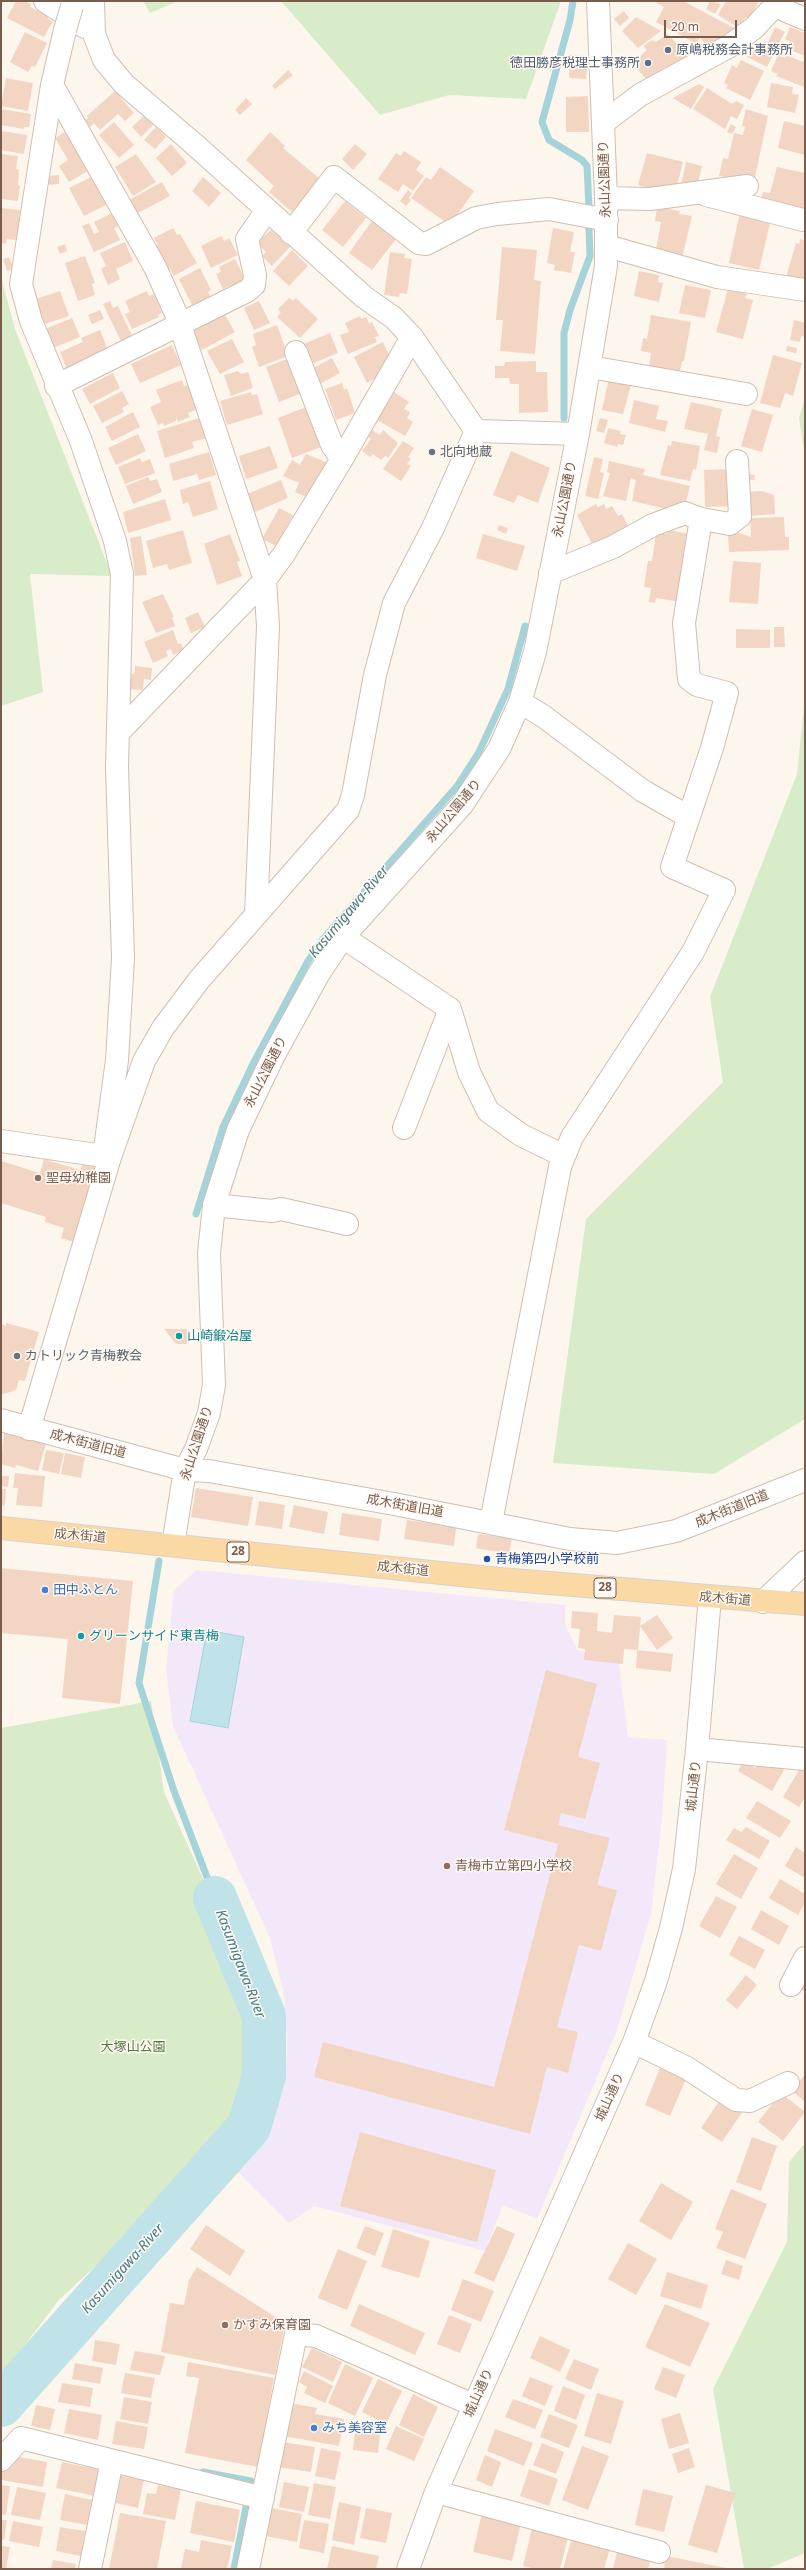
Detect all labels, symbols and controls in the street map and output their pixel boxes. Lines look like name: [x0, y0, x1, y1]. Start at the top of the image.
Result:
scale bar: [666, 12, 739, 38]
text: 20 m: [671, 18, 699, 35]
place label: 原嶋税務会計事務所: [676, 42, 793, 58]
marker: 原嶋税務会計事務所: [663, 45, 673, 55]
place label: 徳田勝彦税理士事務所: [510, 55, 640, 71]
marker: 徳田勝彦税理士事務所: [643, 58, 653, 68]
street label: 永山公園通り: [596, 140, 614, 218]
place label: 北向地蔵: [440, 444, 492, 460]
marker: 北向地蔵: [427, 447, 437, 457]
street label: 永山公園通り: [550, 459, 580, 539]
street label: 永山公園通り: [423, 776, 485, 846]
water label: Kasumigawa-River: [306, 863, 392, 961]
street label: 永山公園通り: [241, 1034, 291, 1110]
place label: 聖母幼稚園: [46, 1170, 111, 1186]
marker: 聖母幼稚園: [33, 1173, 43, 1183]
place label: 山崎鍛冶屋: [187, 1328, 252, 1344]
marker: 山崎鍛冶屋: [174, 1331, 184, 1341]
place label: カトリック青梅教会: [25, 1348, 142, 1364]
marker: カトリック青梅教会: [12, 1351, 22, 1361]
street label: 永山公園通り: [178, 1403, 216, 1483]
street label: 成木街道旧道: [48, 1426, 128, 1462]
street label: 成木街道旧道: [693, 1487, 771, 1531]
street label: 成木街道旧道: [365, 1492, 445, 1520]
street label: 成木街道: [53, 1526, 107, 1546]
road number: 28: [227, 1542, 249, 1562]
place label: 青梅第四小学校前: [495, 1551, 599, 1567]
marker: 青梅第四小学校前: [482, 1554, 492, 1564]
street label: 成木街道: [376, 1559, 430, 1579]
road number: 28: [594, 1578, 616, 1598]
place label: 田中ふとん: [53, 1582, 118, 1598]
marker: 田中ふとん: [40, 1585, 50, 1595]
street label: 成木街道: [698, 1589, 752, 1609]
place label: グリーンサイド東青梅: [89, 1628, 219, 1644]
marker: グリーンサイド東青梅: [76, 1631, 86, 1641]
street label: 城山通り: [684, 1759, 704, 1813]
place label: 青梅市立第四小学校: [455, 1858, 572, 1874]
marker: 青梅市立第四小学校: [442, 1861, 452, 1871]
water label: Kasumigawa-River: [212, 1907, 268, 2021]
park label: 大塚山公園: [101, 2039, 165, 2055]
street label: 城山通り: [592, 2070, 628, 2124]
water label: Kasumigawa-River: [78, 2221, 168, 2317]
place label: かすみ保育園: [233, 2317, 311, 2333]
marker: かすみ保育園: [220, 2320, 230, 2330]
street label: 城山通り: [461, 2366, 497, 2420]
place label: みち美容室: [322, 2420, 387, 2436]
marker: みち美容室: [309, 2423, 319, 2433]

